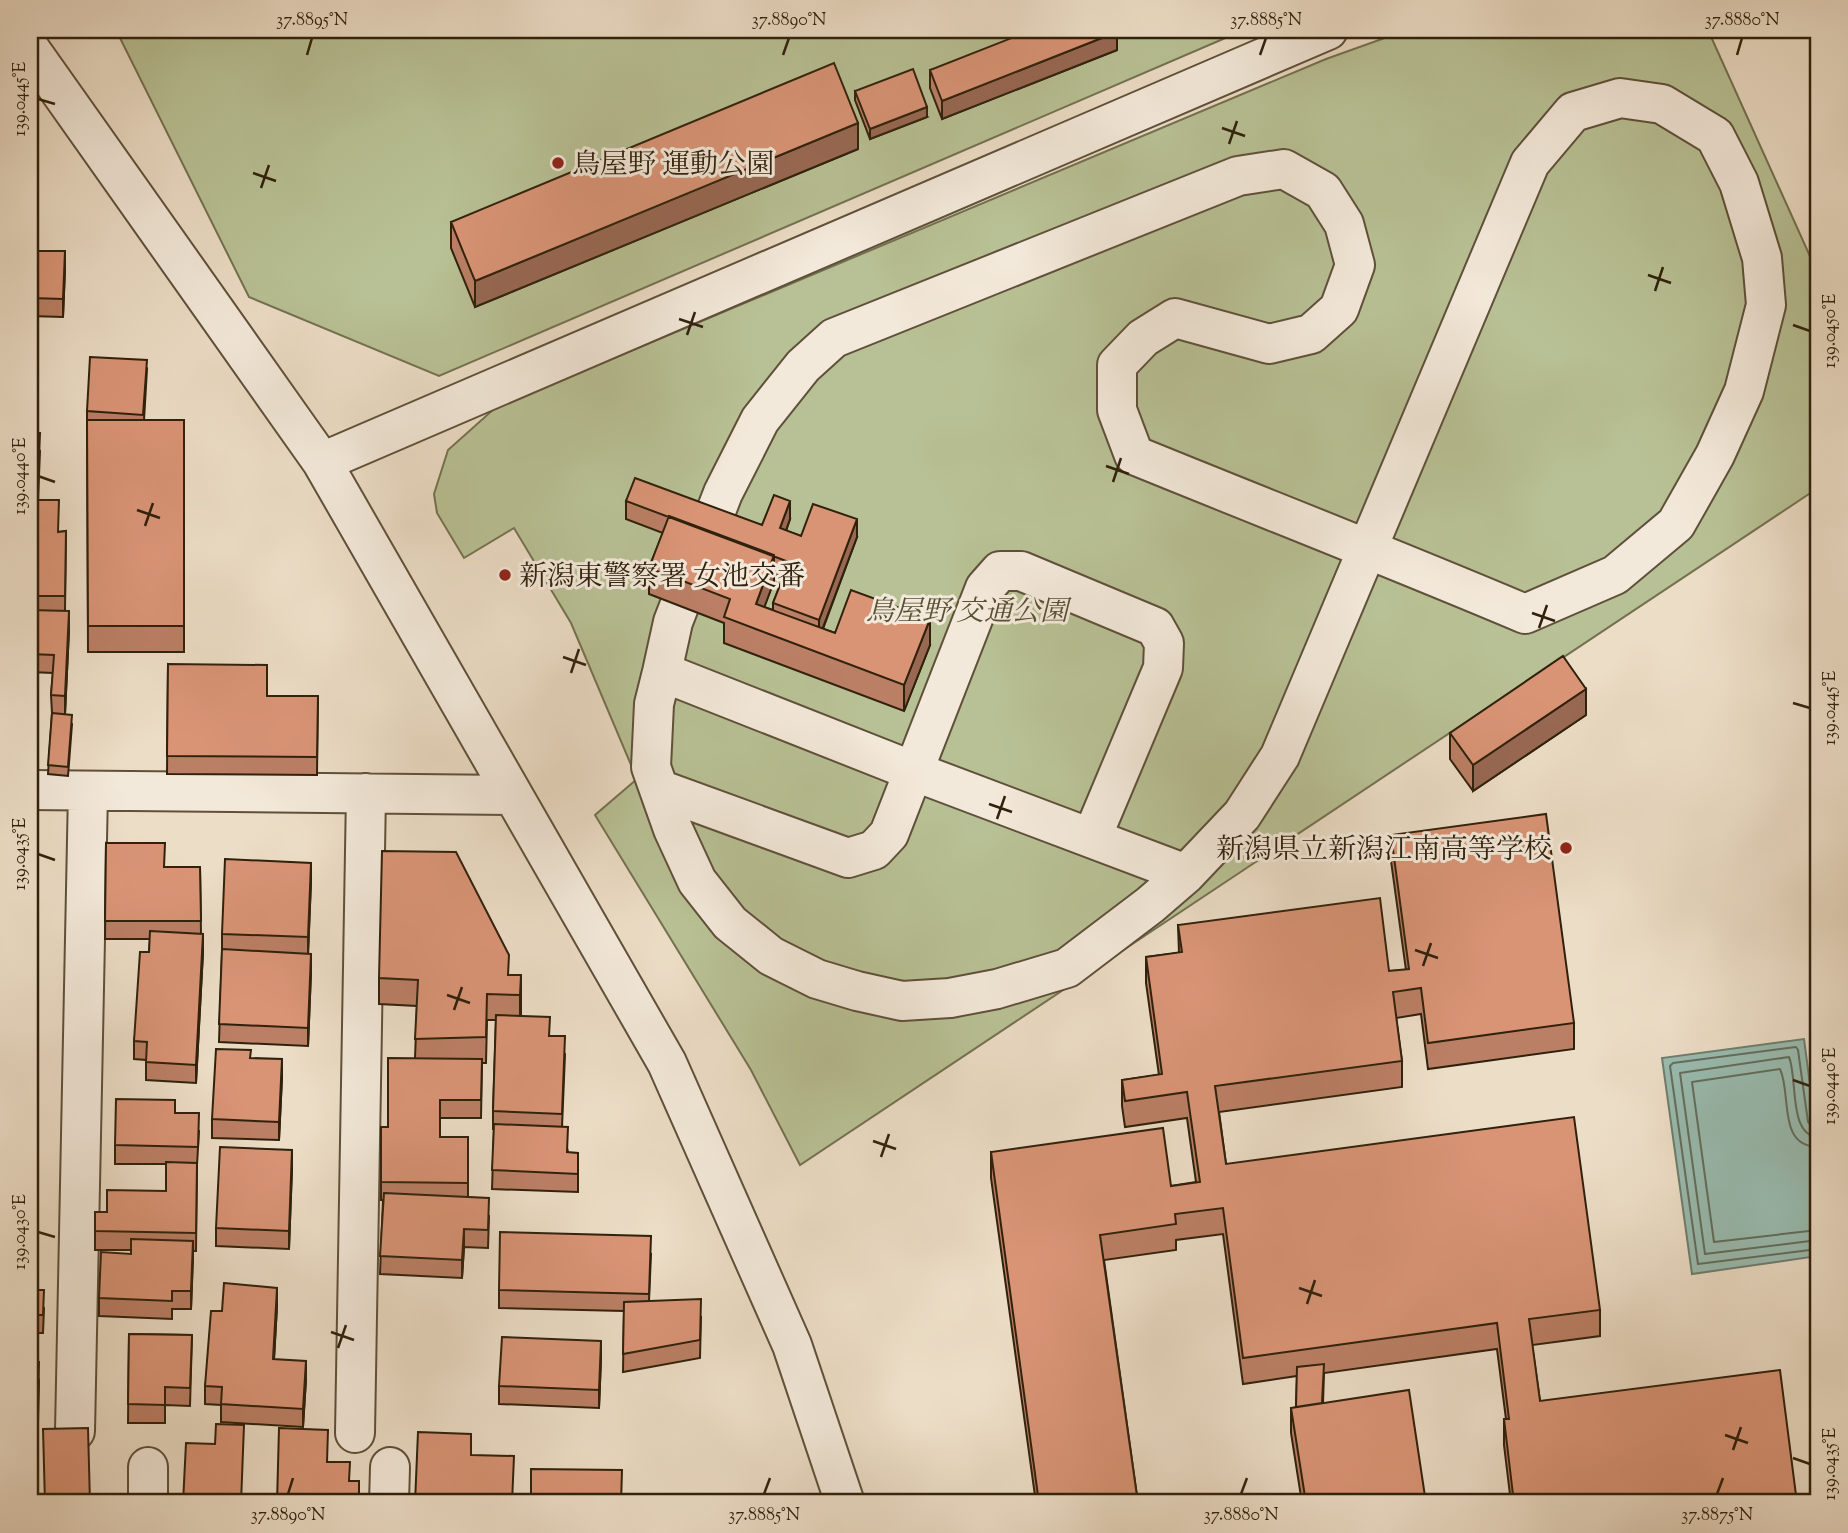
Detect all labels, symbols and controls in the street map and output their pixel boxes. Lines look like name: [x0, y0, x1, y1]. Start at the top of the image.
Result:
text: 37.8895°N: [276, 8, 348, 34]
text: 37.8890°N: [752, 8, 826, 34]
text: 37.8885°N: [1230, 8, 1302, 34]
text: 37.8880°N: [1704, 8, 1780, 34]
text: 139.0445°E: [8, 62, 34, 136]
place label: 鳥屋野 運動公園: [572, 146, 774, 186]
marker: 鳥屋野 運動公園: [550, 155, 566, 171]
text: 139.0450°E: [1818, 294, 1844, 368]
text: 139.0440°E: [8, 437, 34, 515]
place label: 新潟東警察署 女池交番: [519, 558, 805, 598]
marker: 新潟東警察署 女池交番: [497, 567, 513, 583]
park label: 鳥屋野 交通公園: [866, 593, 1072, 633]
text: 139.0445°E: [1818, 671, 1844, 745]
text: 139.0435°E: [8, 818, 34, 890]
place label: 新潟県立新潟江南高等学校: [1216, 831, 1552, 871]
marker: 新潟県立新潟江南高等学校: [1558, 840, 1574, 856]
text: 139.0440°E: [1818, 1047, 1844, 1125]
text: 139.0430°E: [8, 1194, 34, 1270]
text: 139.0435°E: [1818, 1428, 1844, 1500]
text: 37.8890°N: [251, 1503, 325, 1529]
text: 37.8885°N: [728, 1503, 800, 1529]
text: 37.8880°N: [1203, 1503, 1279, 1529]
text: 37.8875°N: [1681, 1503, 1753, 1529]

